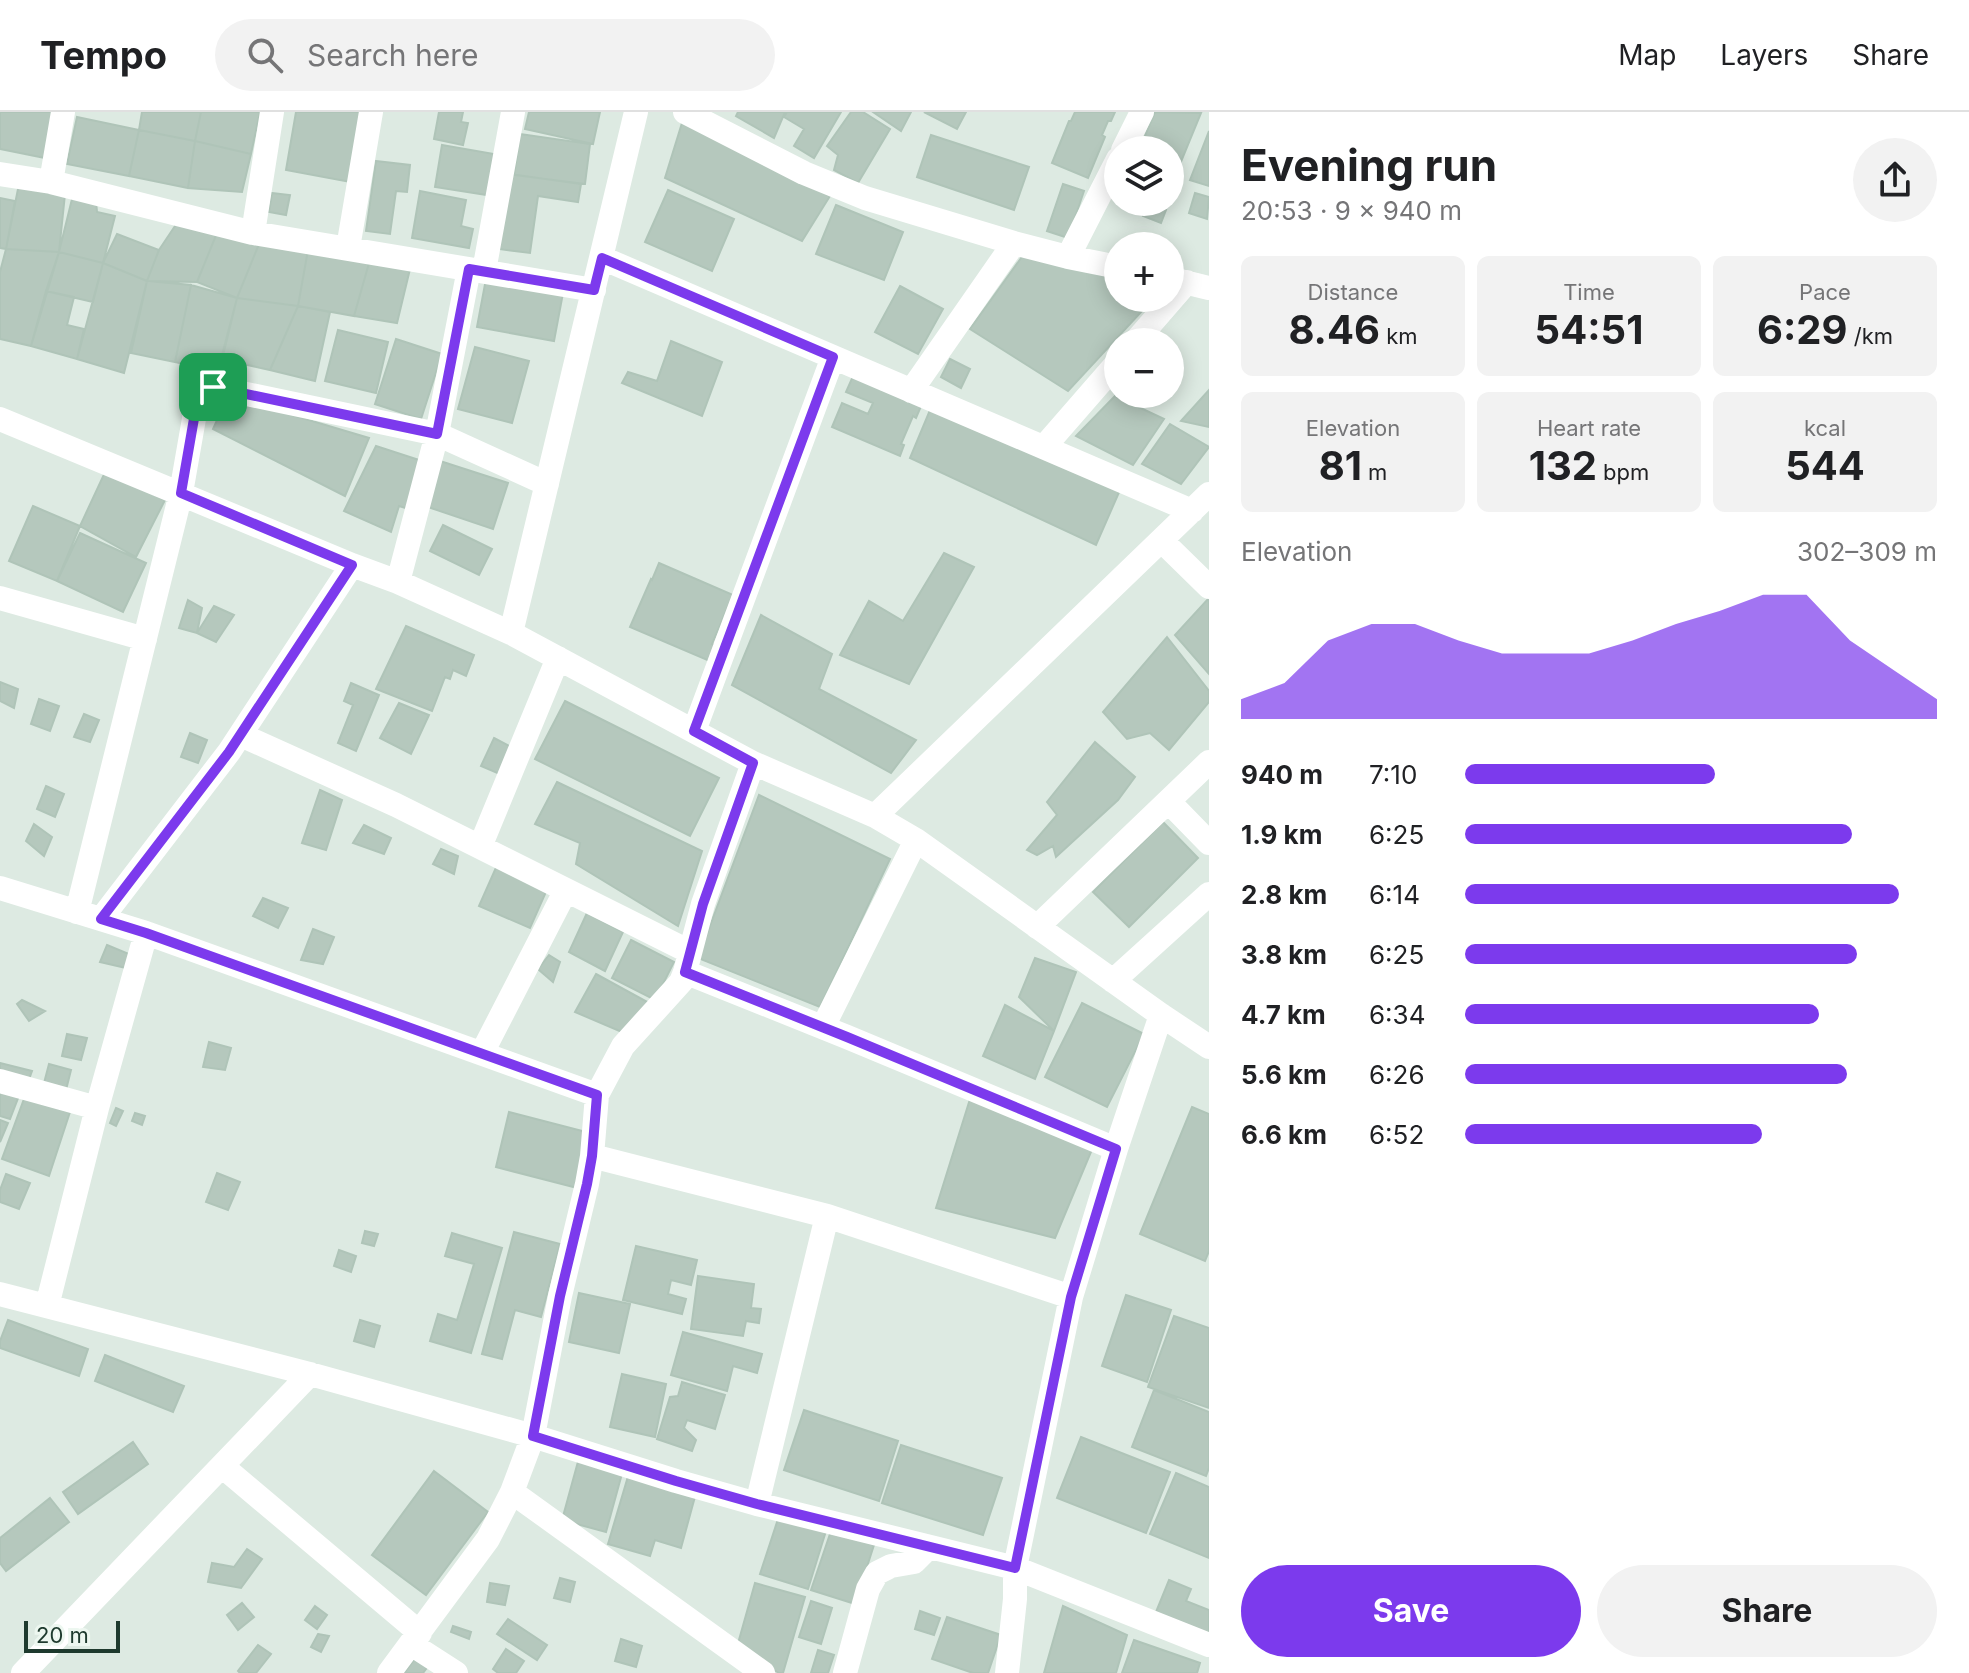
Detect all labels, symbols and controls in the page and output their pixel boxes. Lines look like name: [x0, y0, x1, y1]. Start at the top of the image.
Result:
search box: [215, 19, 775, 91]
text: Tempo: [40, 32, 167, 78]
icon: search: [243, 33, 287, 77]
text: Search here: [307, 37, 479, 73]
text: Map: [1618, 38, 1676, 72]
text: Layers: [1720, 38, 1808, 72]
text: Share: [1852, 38, 1929, 72]
map controls: [1104, 136, 1184, 408]
button: layers: [1104, 136, 1184, 216]
text: Evening run: [1241, 138, 1497, 192]
button: share: [1853, 138, 1937, 222]
text: 20:53 · 9 × 940 m: [1241, 195, 1462, 226]
button: +: [1104, 232, 1184, 312]
text: Distance: [1308, 279, 1398, 305]
text: Time: [1563, 279, 1615, 305]
text: Pace: [1799, 279, 1851, 305]
text: 8.46: [1288, 305, 1380, 354]
text: 54:51: [1535, 305, 1643, 354]
text: 6:29: [1757, 305, 1848, 354]
text: km: [1380, 323, 1418, 349]
text: /km: [1848, 323, 1893, 349]
button: −: [1104, 328, 1184, 408]
pin: [179, 353, 247, 421]
icon: arrive: [191, 365, 235, 409]
text: Elevation: [1306, 415, 1400, 441]
text: Heart rate: [1537, 415, 1641, 441]
text: kcal: [1804, 415, 1846, 441]
text: 81: [1319, 441, 1362, 490]
text: 132: [1529, 441, 1597, 490]
text: 544: [1785, 441, 1865, 490]
text: m: [1362, 459, 1387, 485]
text: bpm: [1597, 459, 1649, 485]
text: Elevation: [1241, 536, 1352, 567]
text: 302–309 m: [1797, 536, 1937, 567]
text: 940 m: [1241, 759, 1323, 790]
text: 7:10: [1369, 759, 1417, 790]
text: 1.9 km: [1241, 819, 1322, 850]
text: 6:25: [1369, 819, 1424, 850]
text: 2.8 km: [1241, 879, 1327, 910]
text: 6:14: [1369, 879, 1420, 910]
text: 3.8 km: [1241, 939, 1327, 970]
text: 6:25: [1369, 939, 1424, 970]
text: 4.7 km: [1241, 999, 1326, 1030]
text: 6:34: [1369, 999, 1425, 1030]
text: 5.6 km: [1241, 1059, 1327, 1090]
text: 6:26: [1369, 1059, 1425, 1090]
text: 6.6 km: [1241, 1119, 1327, 1150]
text: 6:52: [1369, 1119, 1424, 1150]
button: Save: [1241, 1565, 1581, 1657]
button: Share: [1597, 1565, 1937, 1657]
scale bar: [24, 1617, 120, 1653]
text: 20 m: [36, 1622, 89, 1648]

